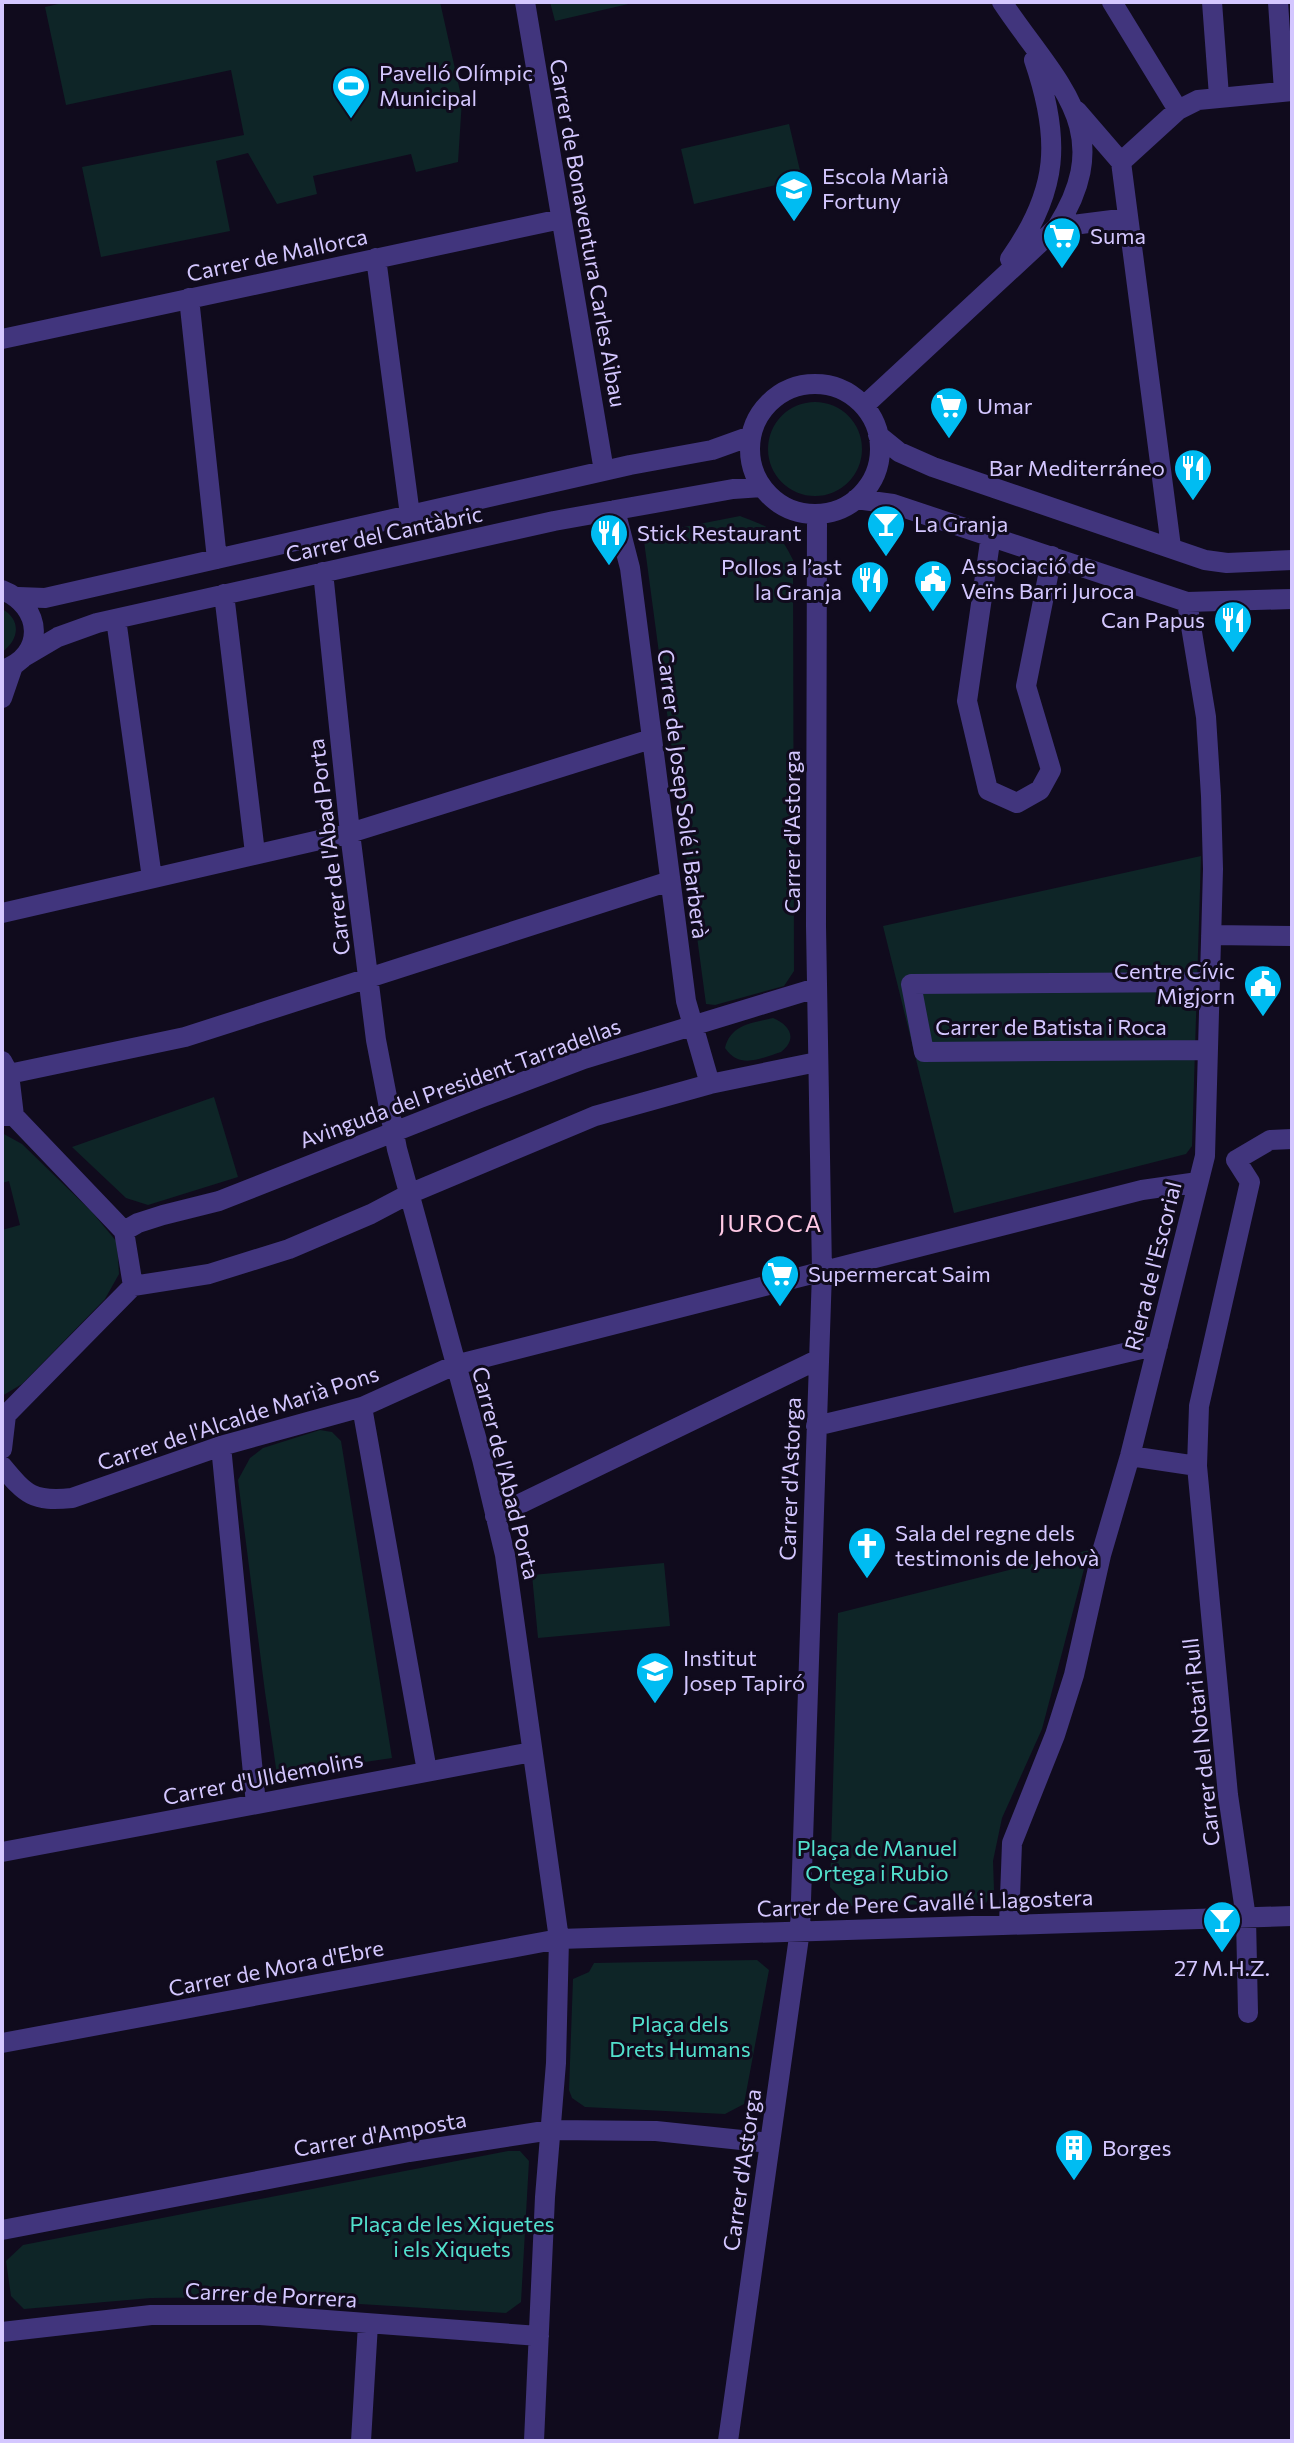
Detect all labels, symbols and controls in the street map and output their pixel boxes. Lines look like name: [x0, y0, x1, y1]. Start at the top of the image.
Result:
street label: Carrer de Bonaventura Carles Aibau: [545, 57, 632, 409]
place label: Pavelló Olímpic Municipal: [379, 59, 533, 111]
sports icon: Pavelló Olímpic Municipal: [330, 65, 372, 120]
place label: Escola Marià Fortuny: [822, 162, 949, 214]
school or university icon: Escola Marià Fortuny: [773, 168, 815, 223]
supermarket icon: Suma: [1041, 215, 1083, 270]
street label: Carrer de Mallorca: [184, 222, 370, 287]
place label: Suma: [1090, 222, 1146, 249]
supermarket icon: Umar: [928, 385, 970, 440]
place label: Umar: [977, 392, 1033, 419]
restaurant icon: Bar Mediterráneo: [1172, 447, 1214, 502]
place label: Bar Mediterráneo: [989, 454, 1165, 481]
street label: Carrer del Cantàbric: [283, 499, 485, 568]
bar icon: La Granja: [865, 503, 907, 558]
place label: La Granja: [914, 510, 1008, 537]
restaurant icon: Stick Restaurant: [588, 512, 630, 567]
place label: Stick Restaurant: [637, 519, 801, 546]
place label: Associació de Veïns Barri Juroca: [961, 552, 1134, 604]
place label: Pollos a l’ast la Granja: [721, 553, 842, 605]
public building icon: Associació de Veïns Barri Juroca: [912, 558, 954, 613]
restaurant icon: Pollos a l’ast la Granja: [849, 559, 891, 614]
restaurant icon: Can Papus: [1212, 599, 1254, 654]
place label: Can Papus: [1101, 606, 1205, 633]
street label: Carrer de Josep Solé i Barberà: [652, 648, 715, 940]
street label: Carrer de l'Abad Porta: [302, 737, 355, 957]
street label: Carrer d'Astorga: [778, 750, 805, 914]
place label: Centre Cívic Migjorn: [1114, 957, 1235, 1009]
public building icon: Centre Cívic Migjorn: [1242, 963, 1284, 1018]
street label: Avinguda del President Tarradellas: [296, 1012, 624, 1153]
street label: Carrer de Batista i Roca: [935, 1013, 1167, 1040]
street label: Riera de l'Escorial: [1118, 1178, 1187, 1353]
district label: JUROCA: [719, 1208, 823, 1237]
supermarket icon: Supermercat Saim: [759, 1253, 801, 1308]
place label: Supermercat Saim: [808, 1260, 991, 1287]
street label: Carrer de l'Alcalde Marià Pons: [94, 1359, 382, 1476]
street label: Carrer de l'Abad Porta: [467, 1364, 546, 1582]
street label: Carrer d'Astorga: [773, 1397, 806, 1561]
place label: Sala del regne dels testimonis de Jehovà: [895, 1519, 1099, 1571]
church icon: Sala del regne dels testimonis de Jehovà: [846, 1525, 888, 1580]
street label: Carrer del Notari Rull: [1176, 1637, 1225, 1848]
place label: Institut Josep Tapiró: [683, 1644, 805, 1696]
school or university icon: Institut Josep Tapiró: [634, 1650, 676, 1705]
street label: Carrer d'Ulldemolins: [161, 1745, 365, 1810]
park label: Plaça de Manuel Ortega i Rubio: [797, 1834, 957, 1886]
street label: Carrer de Pere Cavallé i Llagostera: [756, 1883, 1094, 1922]
bar icon: 27 M.H.Z.: [1201, 1899, 1243, 1954]
street label: Carrer de Mora d'Ebre: [166, 1933, 386, 2002]
place label: 27 M.H.Z.: [1174, 1954, 1270, 1981]
park label: Plaça dels Drets Humans: [609, 2010, 751, 2062]
street label: Carrer d'Astorga: [717, 2087, 766, 2253]
street label: Carrer d'Amposta: [291, 2105, 468, 2162]
building icon: Borges: [1053, 2127, 1095, 2182]
place label: Borges: [1102, 2134, 1171, 2161]
park label: Plaça de les Xiquetes i els Xiquets: [349, 2210, 555, 2262]
street label: Carrer de Porrera: [184, 2277, 358, 2312]

